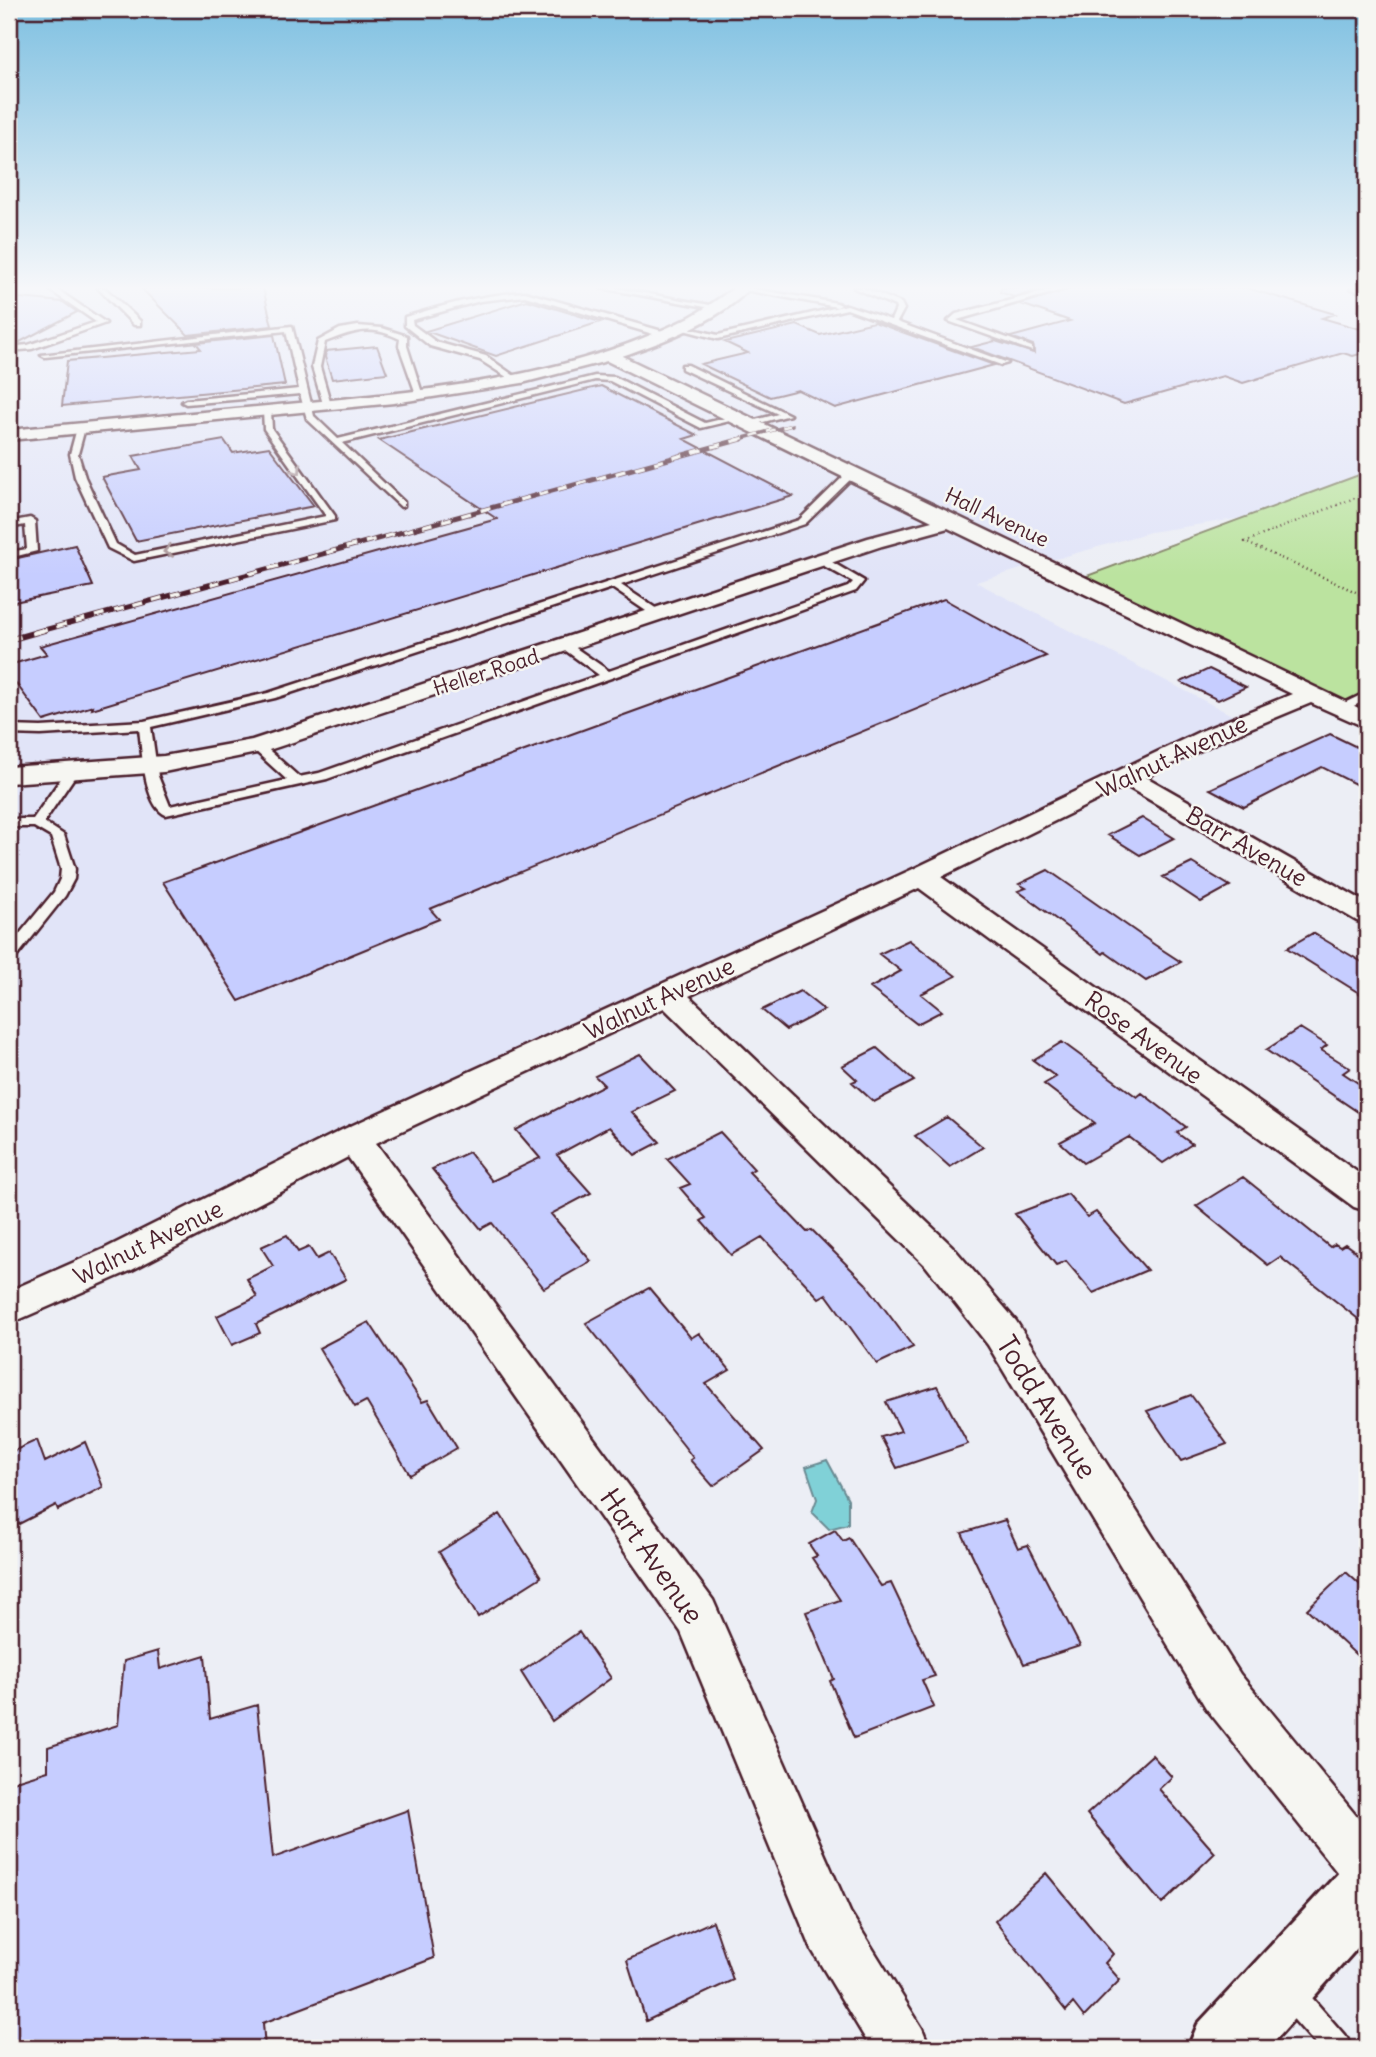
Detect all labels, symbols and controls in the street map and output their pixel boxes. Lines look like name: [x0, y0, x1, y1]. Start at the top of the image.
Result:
one-way arrow: [289, 462, 301, 475]
street label: Hall Avenue: [941, 481, 1053, 553]
one-way arrow: [162, 543, 174, 558]
street label: Heller Road: [430, 642, 542, 702]
street label: Walnut Avenue: [1092, 708, 1252, 804]
street label: Barr Avenue: [1181, 799, 1313, 893]
street label: Walnut Avenue: [579, 950, 739, 1046]
street label: Rose Avenue: [1079, 984, 1209, 1090]
street label: Walnut Avenue: [69, 1193, 227, 1291]
street label: Todd Avenue: [989, 1329, 1105, 1485]
street label: Hart Avenue: [592, 1481, 712, 1631]

